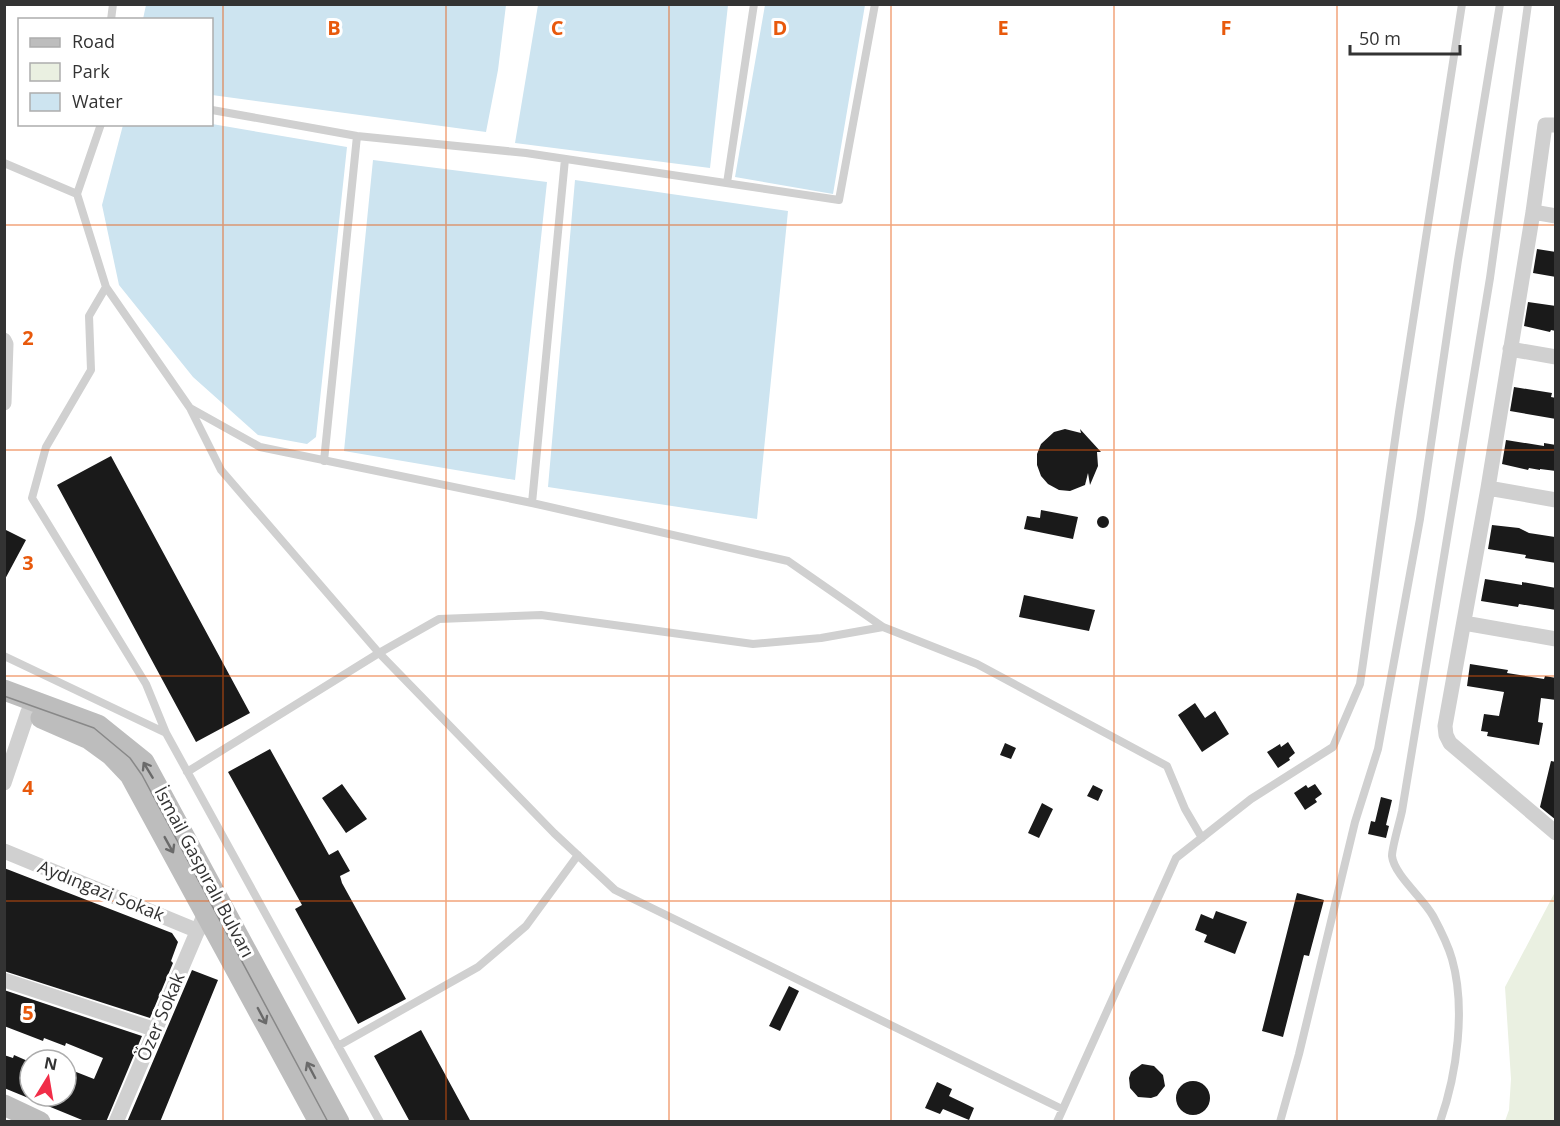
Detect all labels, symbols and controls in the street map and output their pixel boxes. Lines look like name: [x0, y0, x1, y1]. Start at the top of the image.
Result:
text: B: [327, 14, 341, 41]
text: C: [551, 14, 564, 41]
text: D: [773, 14, 787, 41]
text: E: [997, 14, 1009, 41]
text: F: [1221, 14, 1231, 41]
legend: [18, 18, 213, 126]
scale bar: [1350, 18, 1460, 56]
text: 50 m: [1359, 26, 1401, 50]
text: Road: [72, 29, 115, 53]
text: Park: [72, 59, 110, 83]
text: Water: [72, 89, 123, 113]
text: 2: [22, 324, 34, 351]
text: 3: [22, 549, 34, 576]
one-way arrow: [141, 762, 153, 779]
text: 4: [22, 774, 34, 801]
street label: İsmail Gaspıralı Bulvarı: [150, 782, 260, 961]
one-way arrow: [163, 836, 175, 853]
street label: Aydıngazi Sokak: [35, 854, 169, 927]
street label: Özer Sokak: [131, 968, 190, 1065]
text: 5: [22, 999, 34, 1026]
one-way arrow: [256, 1007, 268, 1024]
north arrow: [18, 1048, 78, 1108]
text: N: [42, 1051, 59, 1075]
one-way arrow: [305, 1062, 317, 1079]

